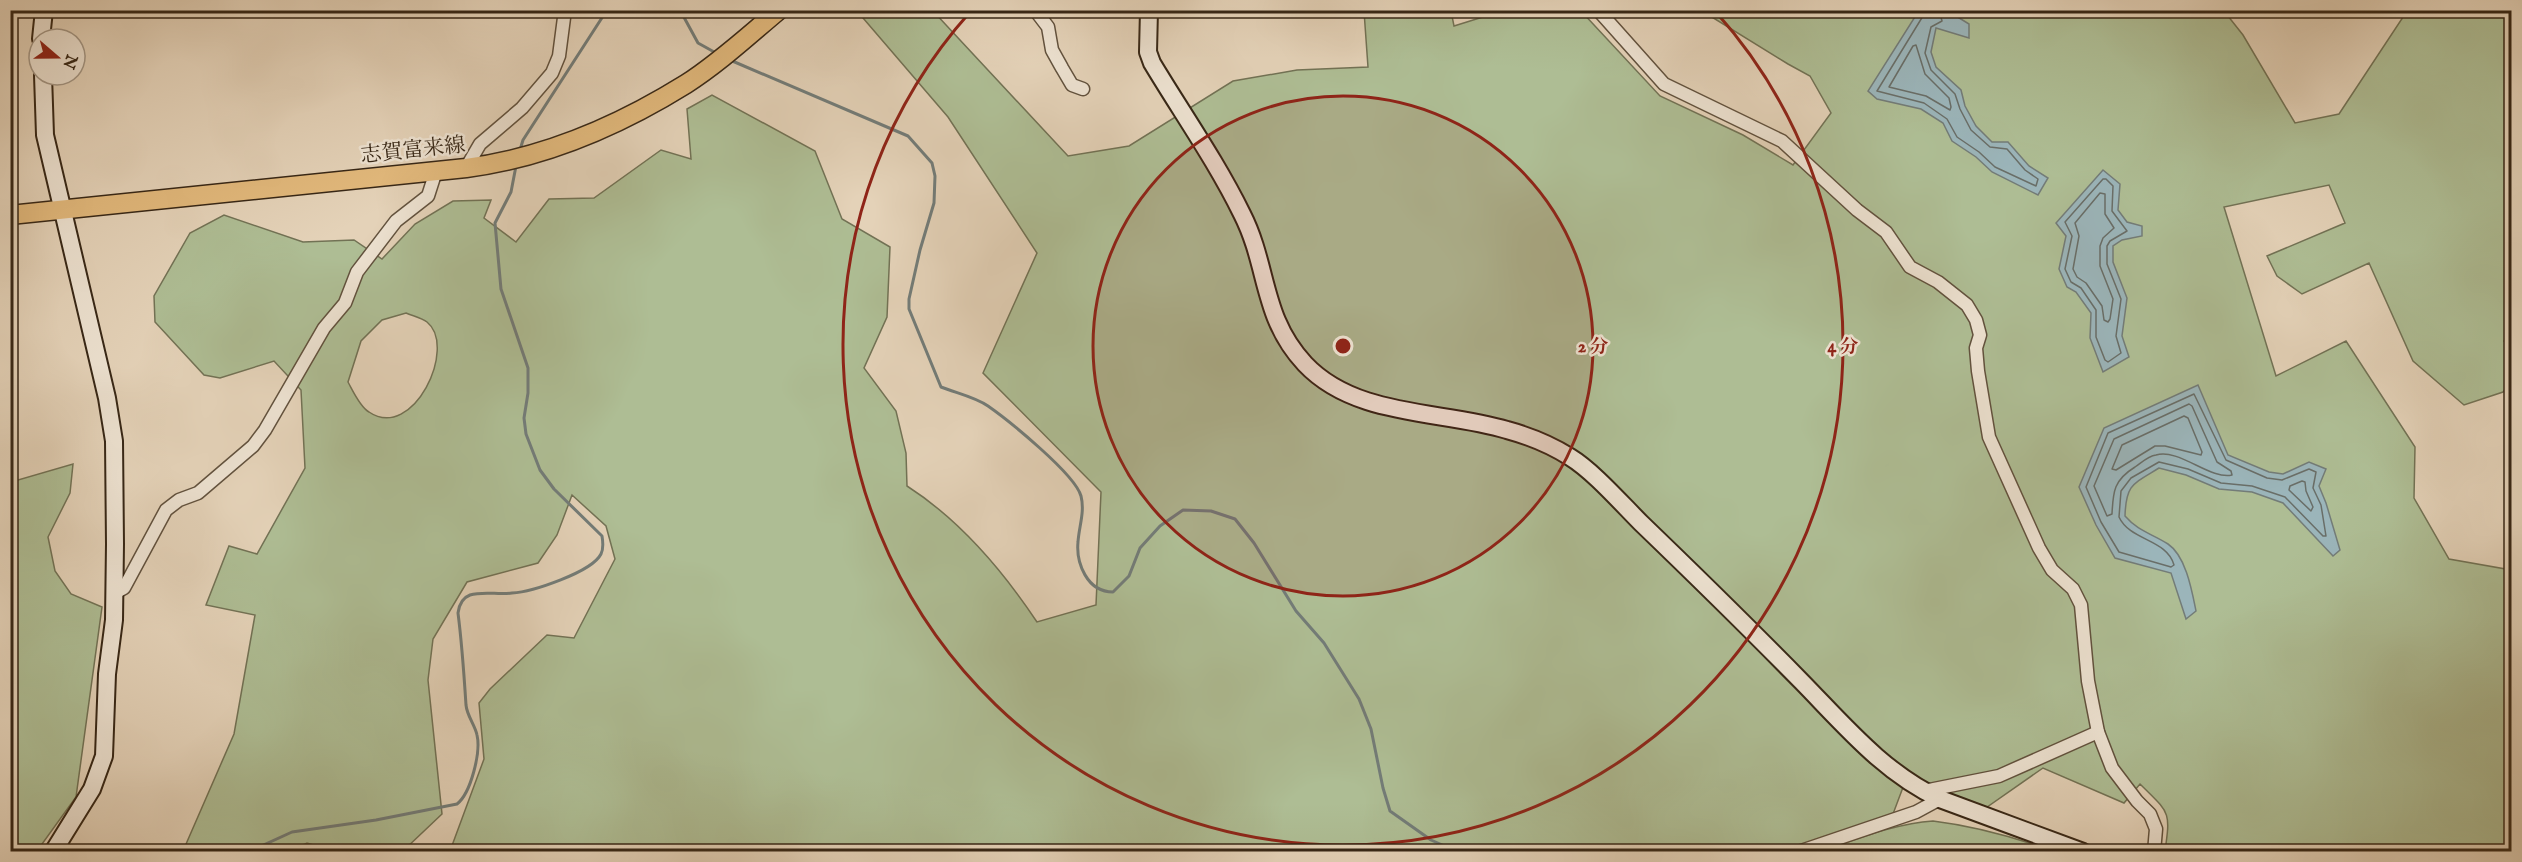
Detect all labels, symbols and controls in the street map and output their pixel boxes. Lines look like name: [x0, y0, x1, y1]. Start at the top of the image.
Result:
north arrow: [27, 27, 87, 87]
text: N: [57, 51, 81, 72]
street label: 志賀富来線: [359, 132, 467, 170]
centre of rings: [1333, 336, 1353, 356]
text: 2 分: [1578, 336, 1608, 359]
text: 4 分: [1828, 336, 1858, 359]

